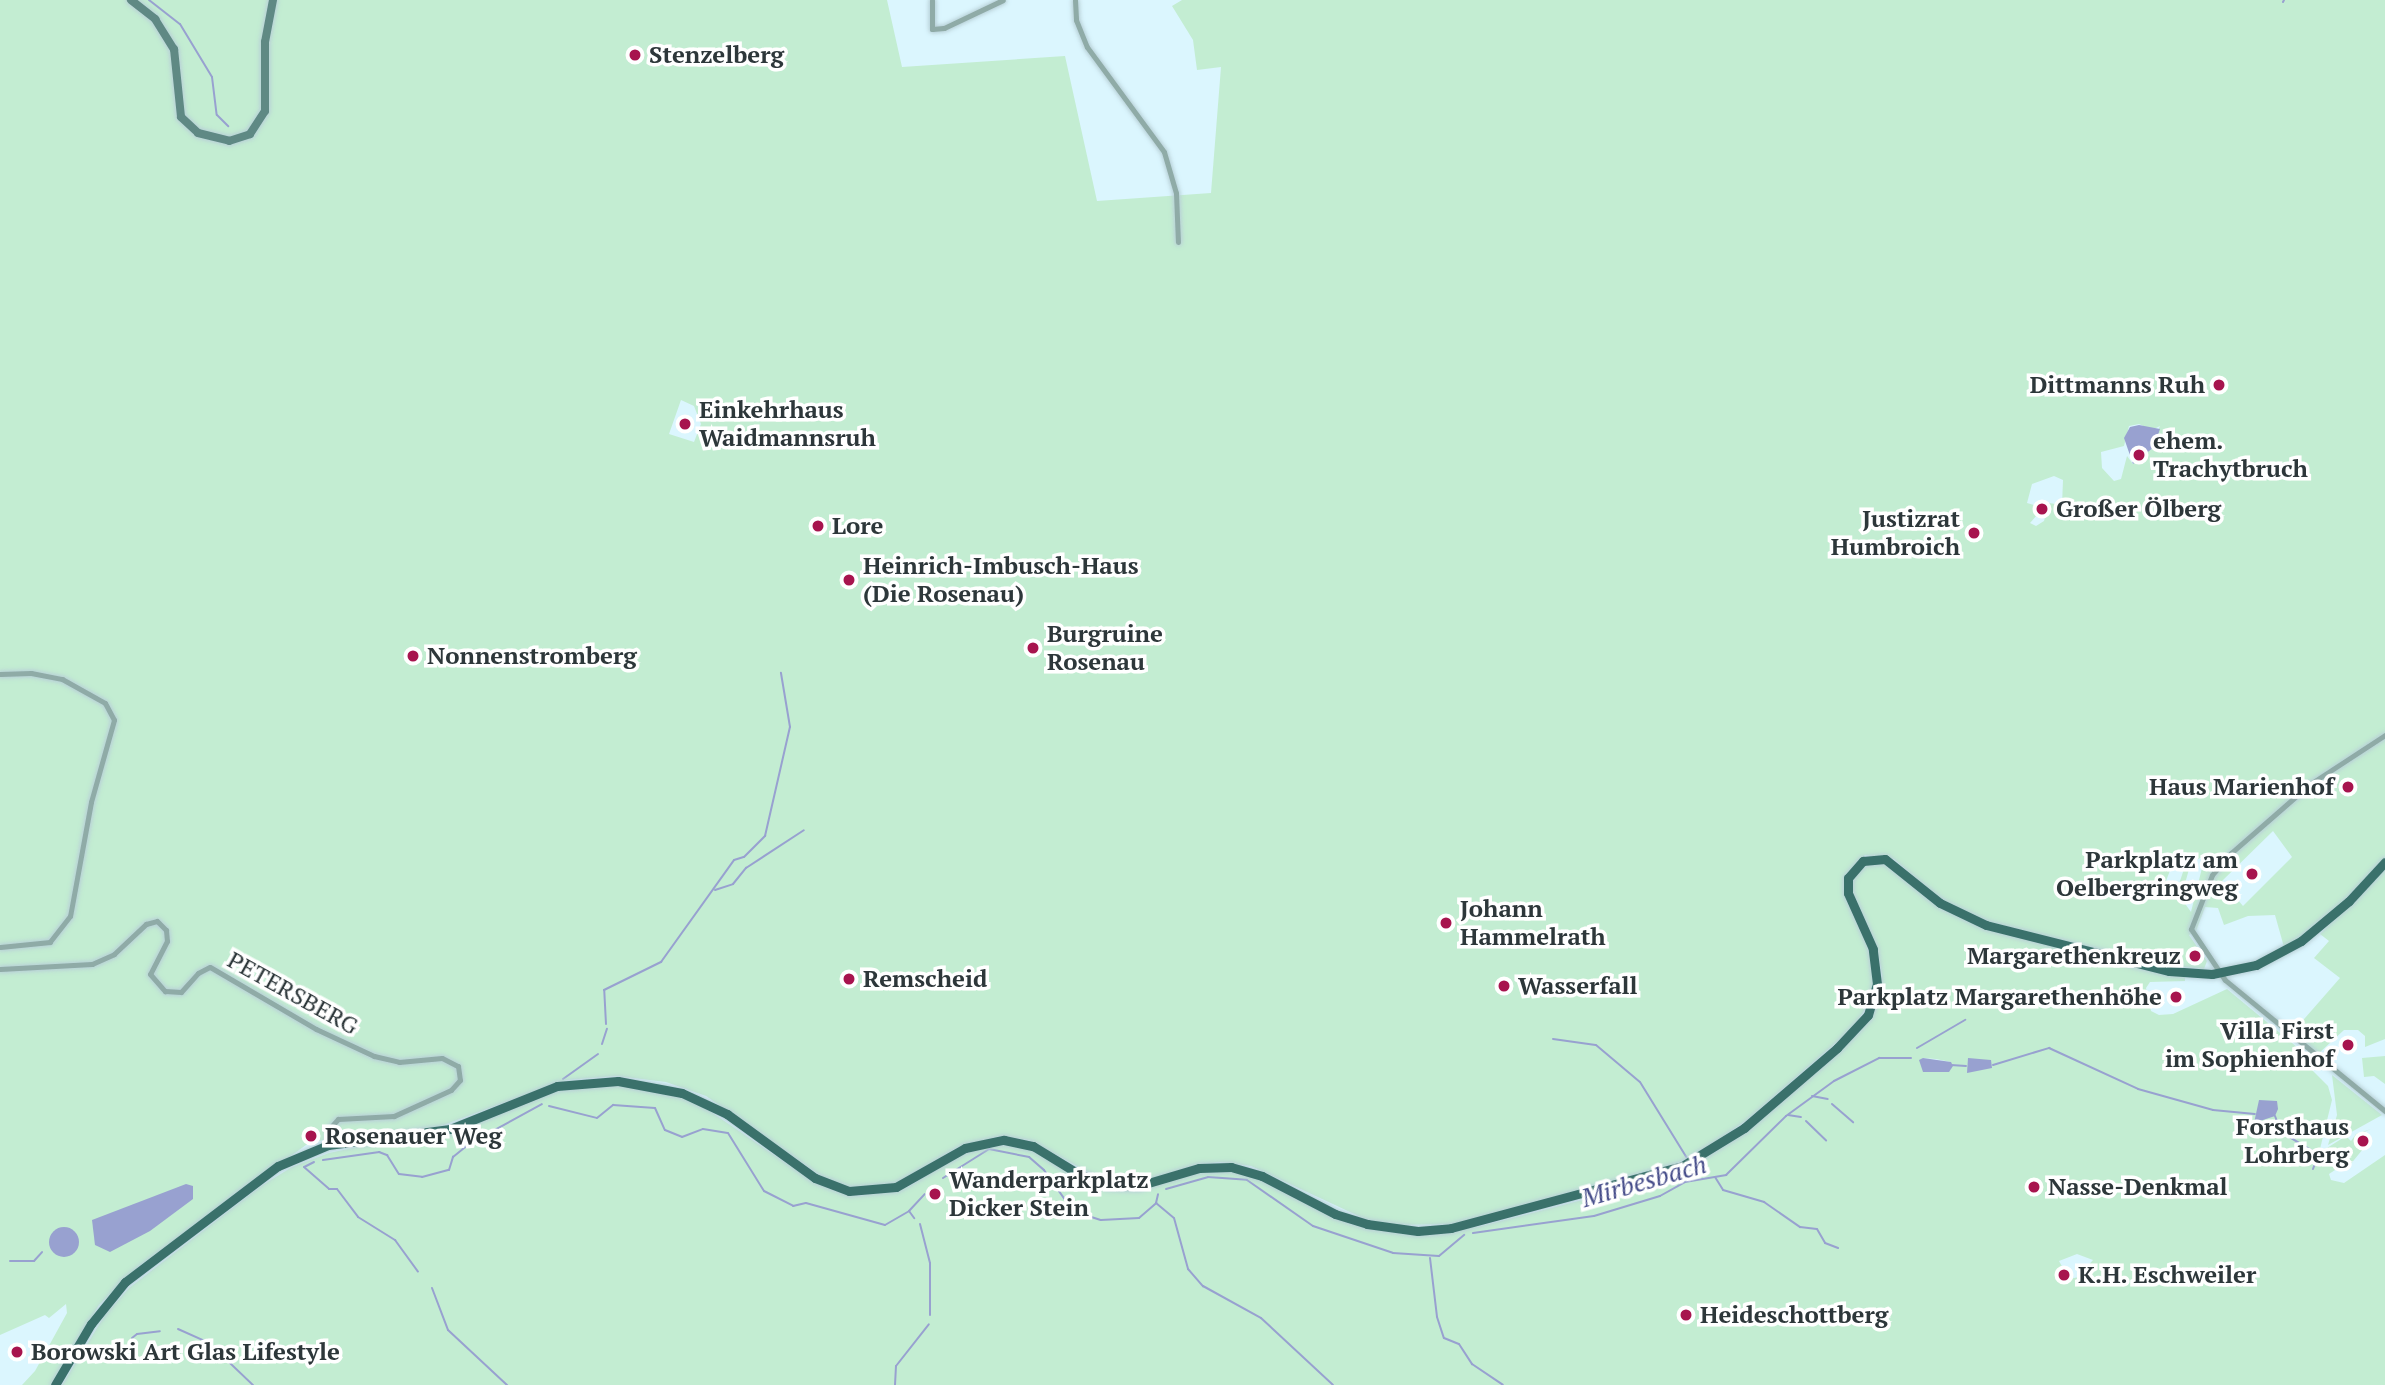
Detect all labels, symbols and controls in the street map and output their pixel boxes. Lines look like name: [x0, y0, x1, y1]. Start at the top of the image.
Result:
place label: Stenzelberg: [649, 41, 784, 69]
marker: Stenzelberg: [627, 47, 643, 63]
place label: Dittmanns Ruh: [2030, 371, 2205, 399]
marker: Dittmanns Ruh: [2211, 377, 2227, 393]
place label: Einkehrhaus Waidmannsruh: [699, 396, 876, 452]
marker: Einkehrhaus Waidmannsruh: [677, 416, 693, 432]
place label: ehem. Trachytbruch: [2153, 427, 2308, 483]
marker: ehem. Trachytbruch: [2131, 447, 2147, 463]
place label: Großer Ölberg: [2056, 495, 2221, 523]
marker: Großer Ölberg: [2034, 501, 2050, 517]
place label: Justizrat Humbroich: [1831, 505, 1960, 561]
place label: Lore: [832, 512, 883, 540]
marker: Lore: [810, 518, 826, 534]
marker: Justizrat Humbroich: [1966, 525, 1982, 541]
place label: Heinrich-Imbusch-Haus (Die Rosenau): [863, 552, 1138, 608]
marker: Heinrich-Imbusch-Haus (Die Rosenau): [841, 572, 857, 588]
place label: Burgruine Rosenau: [1047, 620, 1163, 676]
marker: Burgruine Rosenau: [1025, 640, 1041, 656]
place label: Nonnenstromberg: [427, 642, 637, 670]
marker: Nonnenstromberg: [405, 648, 421, 664]
place label: Haus Marienhof: [2149, 773, 2334, 801]
marker: Haus Marienhof: [2340, 779, 2356, 795]
place label: Parkplatz am Oelbergringweg: [2056, 846, 2238, 902]
marker: Parkplatz am Oelbergringweg: [2244, 866, 2260, 882]
place label: Johann Hammelrath: [1460, 895, 1606, 951]
marker: Johann Hammelrath: [1438, 915, 1454, 931]
place label: Margarethenkreuz: [1967, 942, 2181, 970]
street label: PETERSBERG: [223, 945, 363, 1041]
marker: Margarethenkreuz: [2187, 948, 2203, 964]
place label: Remscheid: [863, 965, 987, 993]
marker: Remscheid: [841, 971, 857, 987]
place label: Wasserfall: [1518, 972, 1638, 1000]
marker: Wasserfall: [1496, 978, 1512, 994]
place label: Parkplatz Margarethenhöhe: [1838, 983, 2162, 1011]
marker: Parkplatz Margarethenhöhe: [2168, 989, 2184, 1005]
place label: Villa First im Sophienhof: [2165, 1017, 2334, 1073]
marker: Villa First im Sophienhof: [2340, 1037, 2356, 1053]
place label: Forsthaus Lohrberg: [2236, 1113, 2349, 1169]
place label: Rosenauer Weg: [325, 1122, 502, 1150]
marker: Rosenauer Weg: [303, 1128, 319, 1144]
marker: Forsthaus Lohrberg: [2355, 1133, 2371, 1149]
water label: Mirbesbach: [1578, 1148, 1710, 1214]
place label: Wanderparkplatz Dicker Stein: [949, 1166, 1149, 1222]
place label: Nasse-Denkmal: [2048, 1173, 2228, 1201]
marker: Nasse-Denkmal: [2026, 1179, 2042, 1195]
marker: Wanderparkplatz Dicker Stein: [927, 1186, 943, 1202]
place label: K.H. Eschweiler: [2078, 1261, 2257, 1289]
marker: K.H. Eschweiler: [2056, 1267, 2072, 1283]
place label: Heideschottberg: [1700, 1301, 1888, 1329]
marker: Heideschottberg: [1678, 1307, 1694, 1323]
place label: Borowski Art Glas Lifestyle: [31, 1338, 340, 1366]
marker: Borowski Art Glas Lifestyle: [9, 1344, 25, 1360]

